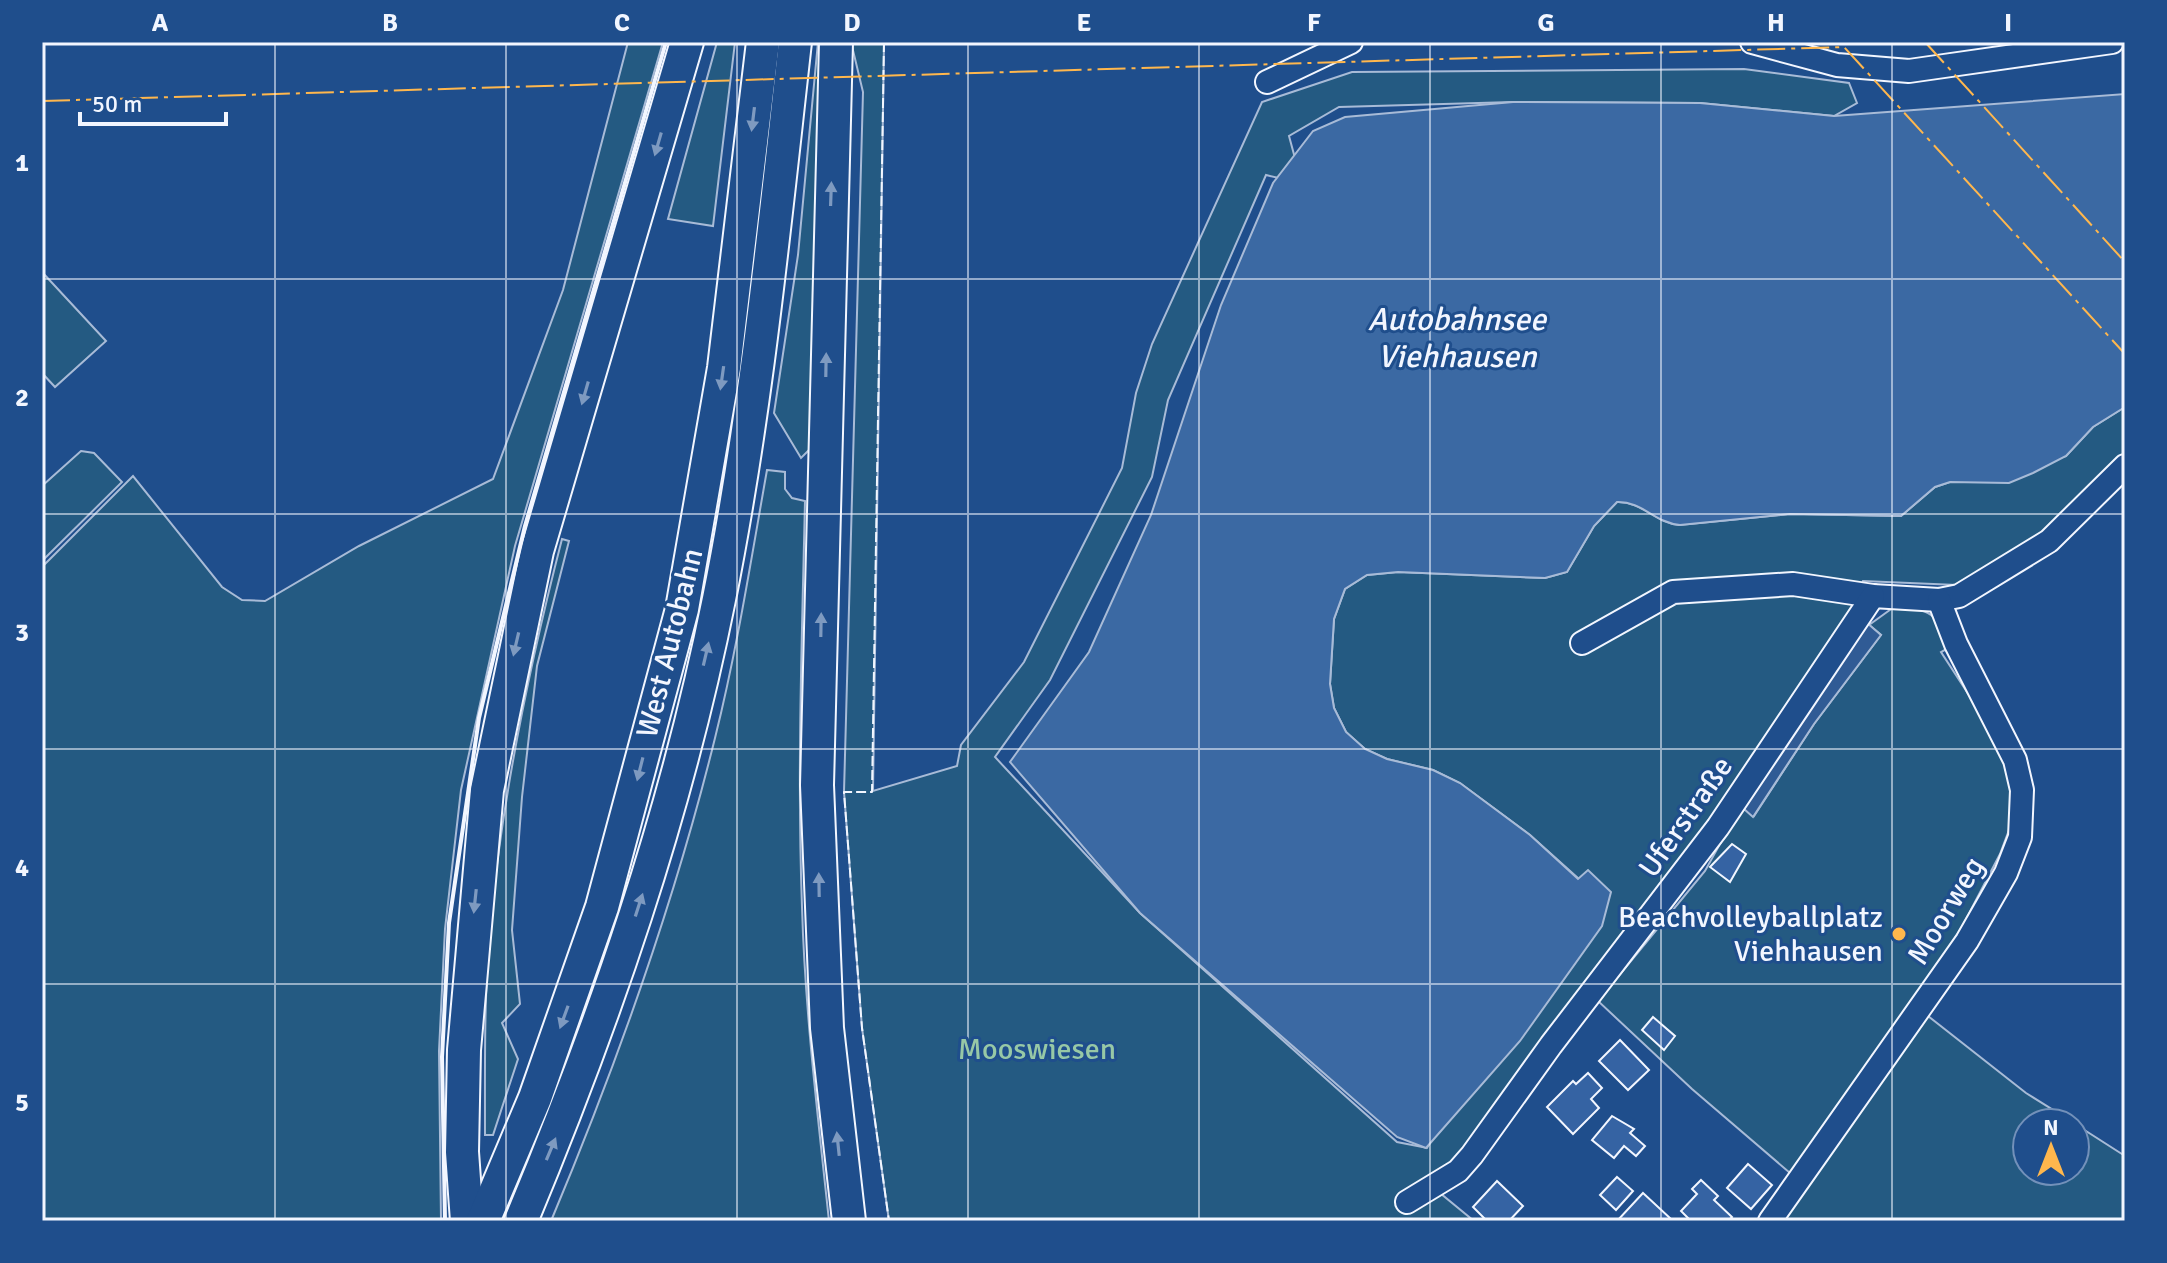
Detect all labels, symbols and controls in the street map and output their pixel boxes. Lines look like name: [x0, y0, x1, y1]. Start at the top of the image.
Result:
text: A: [152, 7, 169, 39]
text: B: [382, 7, 398, 39]
text: C: [614, 7, 630, 39]
text: D: [843, 7, 861, 39]
text: E: [1077, 7, 1091, 39]
text: F: [1307, 7, 1321, 39]
text: G: [1537, 7, 1555, 39]
text: H: [1767, 7, 1785, 39]
text: I: [2004, 7, 2012, 39]
scale bar: [80, 76, 226, 126]
text: 50 m: [92, 89, 142, 119]
one-way arrow: [746, 107, 759, 132]
one-way arrow: [651, 132, 664, 156]
text: 1: [15, 147, 29, 179]
one-way arrow: [825, 181, 837, 206]
water label: Autobahnsee Viehhausen: [1368, 300, 1548, 376]
one-way arrow: [820, 352, 833, 377]
one-way arrow: [715, 365, 728, 390]
text: 2: [15, 382, 29, 414]
one-way arrow: [578, 382, 591, 406]
street label: West Autobahn: [629, 545, 711, 741]
one-way arrow: [814, 612, 827, 637]
text: 3: [15, 617, 29, 649]
one-way arrow: [509, 632, 522, 657]
one-way arrow: [701, 641, 713, 666]
street label: Uferstraße: [1631, 749, 1741, 885]
one-way arrow: [633, 756, 645, 781]
street label: Moorweg: [1899, 850, 1993, 972]
text: 4: [15, 852, 29, 884]
one-way arrow: [813, 872, 826, 897]
one-way arrow: [469, 888, 482, 913]
one-way arrow: [633, 892, 646, 916]
place label: Beachvolleyballplatz Viehhausen: [1618, 899, 1883, 970]
marker: Beachvolleyballplatz Viehhausen: [1890, 925, 1908, 943]
one-way arrow: [557, 1005, 570, 1029]
park label: Mooswiesen: [958, 1031, 1116, 1068]
text: 5: [15, 1087, 29, 1119]
north arrow: [2011, 1107, 2091, 1187]
text: N: [2043, 1114, 2059, 1141]
one-way arrow: [832, 1131, 845, 1156]
one-way arrow: [544, 1137, 557, 1161]

